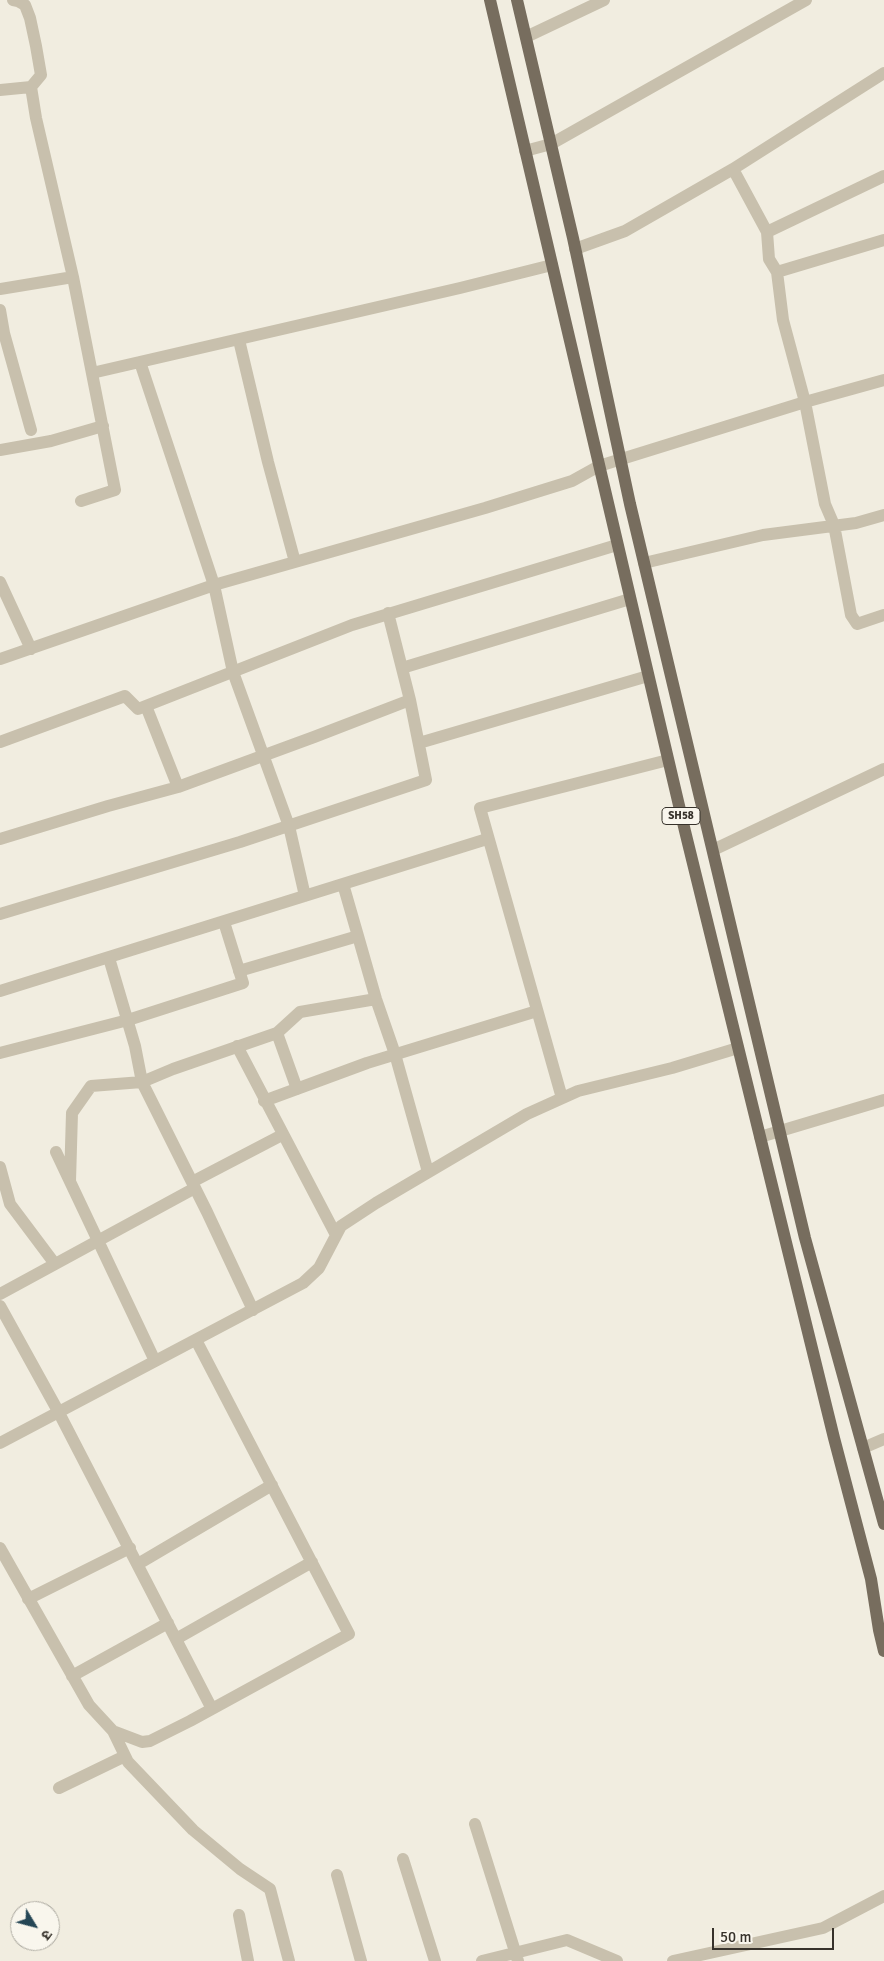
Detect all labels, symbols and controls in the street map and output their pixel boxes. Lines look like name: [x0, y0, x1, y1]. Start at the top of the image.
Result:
road number: SH58: [662, 808, 700, 824]
north arrow: [10, 1901, 60, 1951]
scale bar: [714, 1918, 836, 1950]
text: उ: [37, 1926, 56, 1943]
text: 50 m: [720, 1928, 751, 1946]

